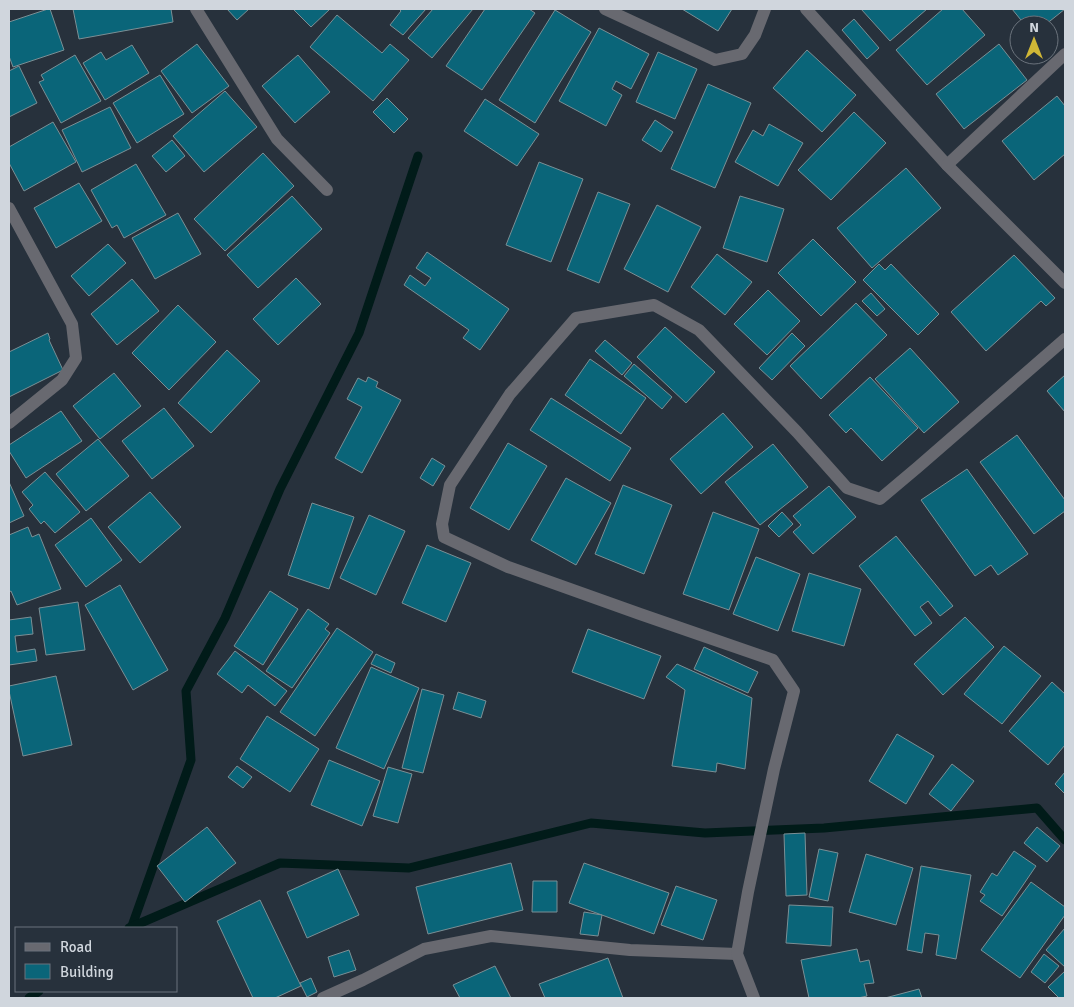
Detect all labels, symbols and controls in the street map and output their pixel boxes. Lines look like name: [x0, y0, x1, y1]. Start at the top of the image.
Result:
north arrow: [1009, 15, 1059, 65]
text: N: [1029, 19, 1039, 36]
legend: [15, 927, 178, 992]
text: Road: [60, 938, 92, 956]
text: Building: [60, 963, 114, 981]

